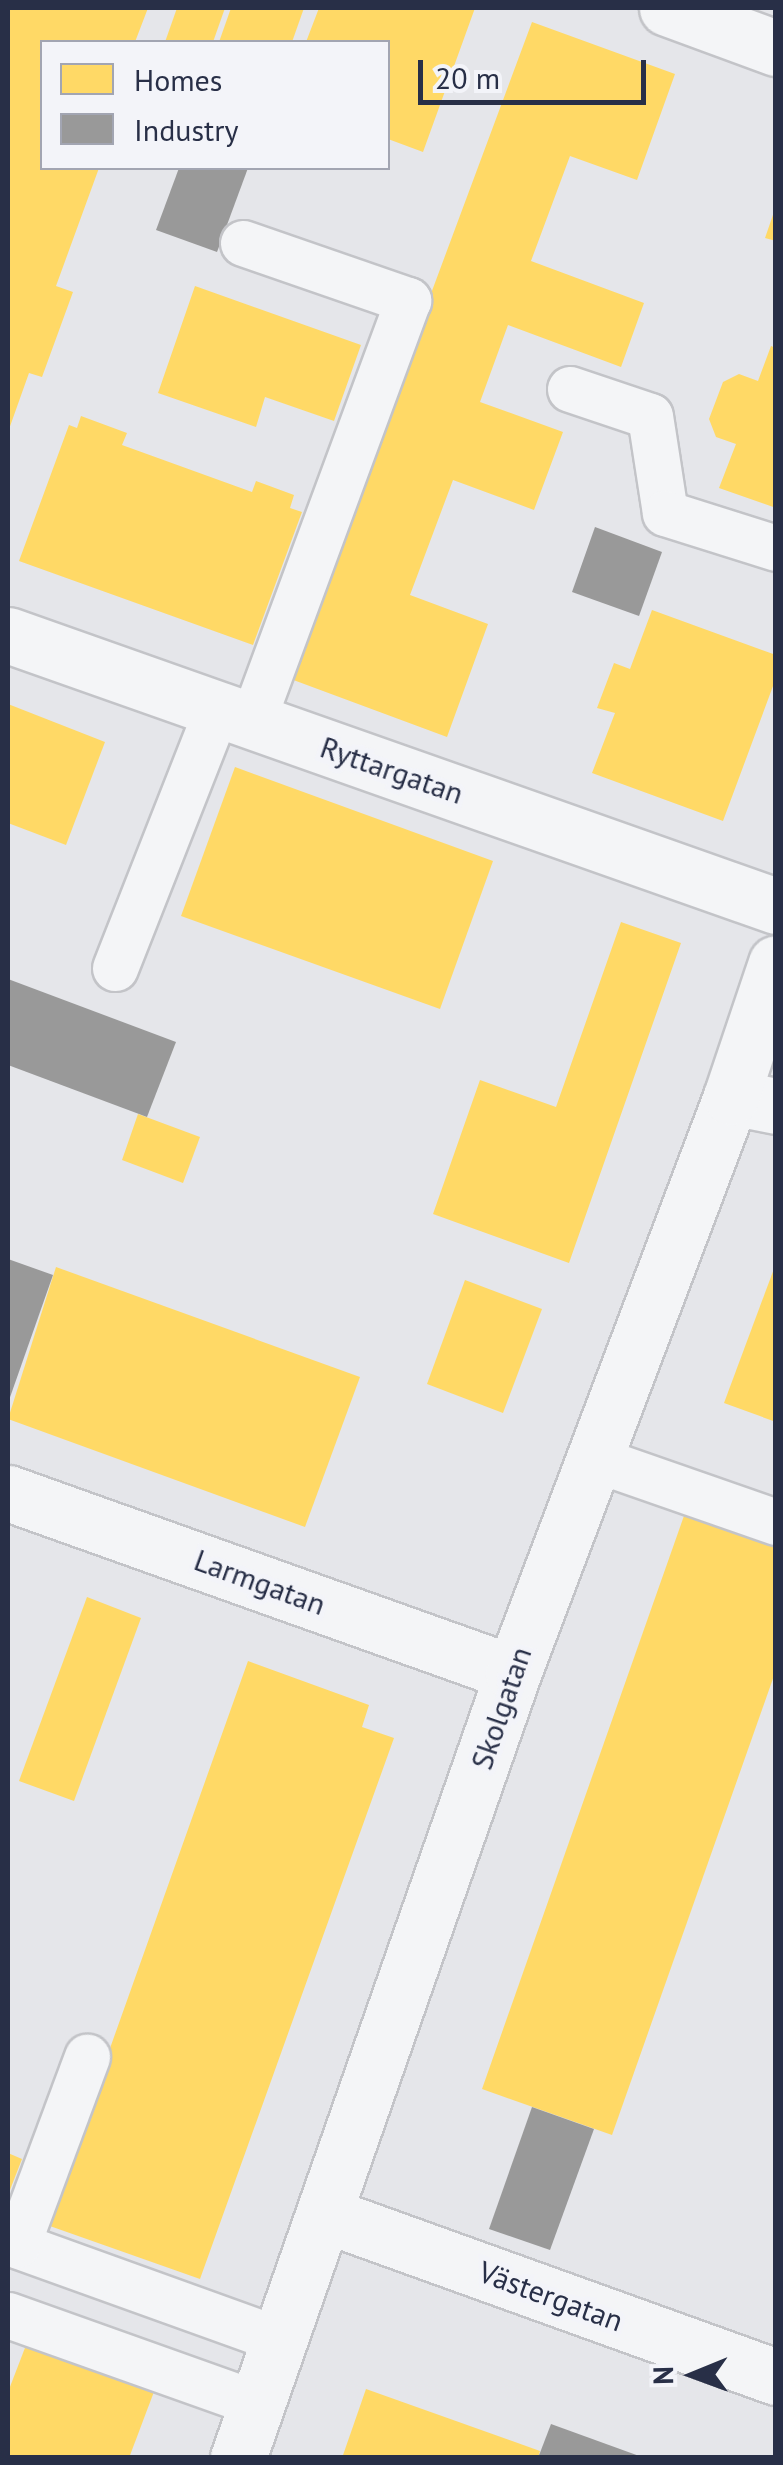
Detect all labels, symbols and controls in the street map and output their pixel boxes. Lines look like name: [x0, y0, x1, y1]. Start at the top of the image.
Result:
legend: [40, 40, 390, 170]
scale bar: [423, 40, 650, 102]
text: 20 m: [435, 58, 500, 97]
text: Homes: [134, 60, 222, 99]
text: Industry: [134, 110, 238, 149]
street label: Ryttargatan: [316, 729, 468, 811]
street label: Larmgatan: [190, 1542, 330, 1622]
street label: Skolgatan: [463, 1642, 539, 1774]
street label: Västergatan: [474, 2253, 628, 2339]
north arrow: [643, 2325, 743, 2425]
text: N: [644, 2366, 681, 2385]

